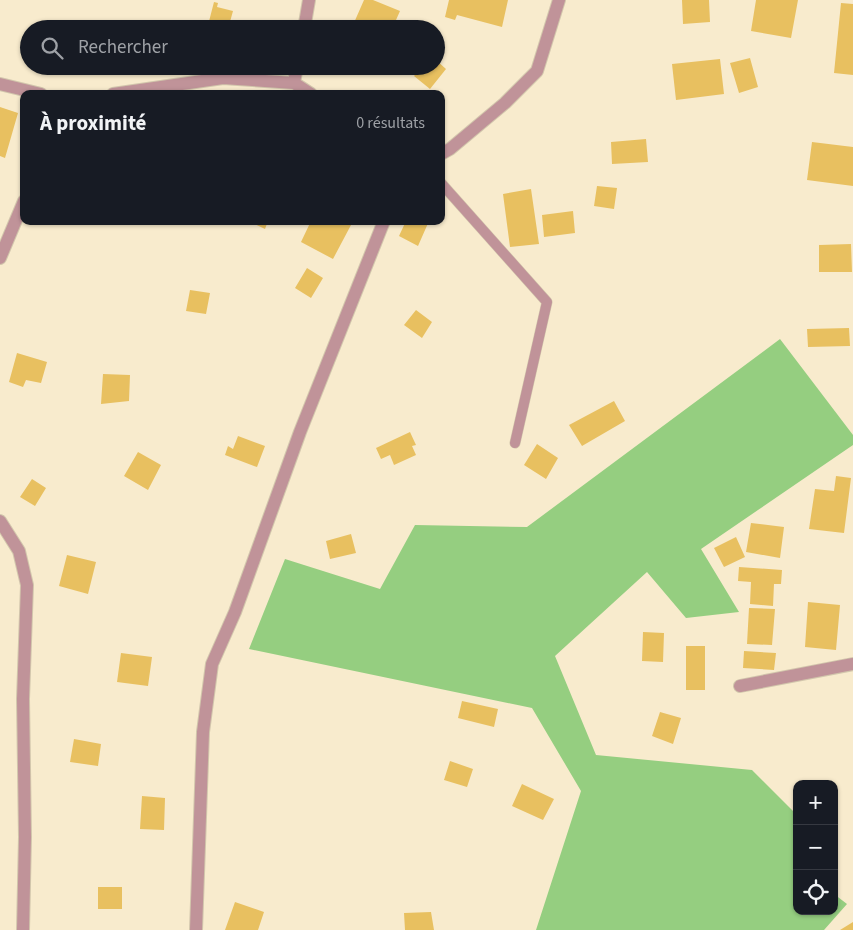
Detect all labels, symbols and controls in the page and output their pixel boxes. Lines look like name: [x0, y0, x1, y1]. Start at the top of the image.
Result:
search box: [20, 20, 445, 75]
icon: search: [38, 34, 66, 62]
text: Rechercher: [78, 34, 168, 61]
text: À proximité: [40, 108, 146, 138]
text: 0 résultats: [356, 112, 425, 134]
map controls: [793, 780, 838, 915]
button: +: [793, 780, 838, 825]
button: −: [793, 825, 838, 870]
button: locate: [793, 870, 838, 915]

